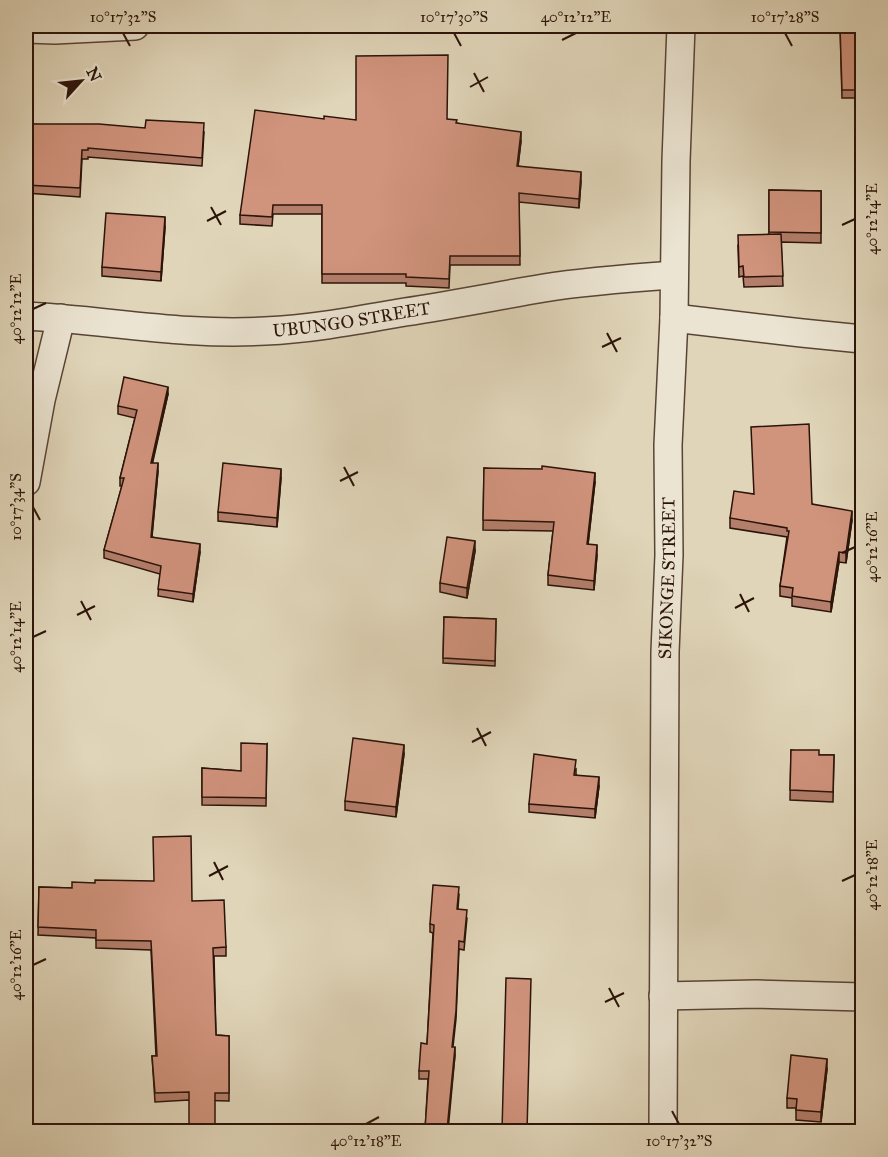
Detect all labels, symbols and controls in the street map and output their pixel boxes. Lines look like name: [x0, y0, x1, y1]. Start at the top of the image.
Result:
text: 10°17'32"S: [90, 8, 156, 26]
text: 10°17'30"S: [420, 8, 488, 26]
text: 40°12'12"E: [541, 8, 612, 26]
text: 10°17'28"S: [751, 8, 819, 26]
north arrow: [51, 51, 111, 111]
text: N: [82, 64, 106, 85]
text: 40°12'14"E: [863, 183, 881, 255]
text: 40°12'12"E: [7, 273, 25, 344]
street label: UBUNGO STREET: [272, 297, 432, 342]
text: 10°17'34"S: [7, 473, 25, 541]
street label: SIKONGE STREET: [654, 497, 680, 659]
text: 40°12'16"E: [863, 511, 881, 582]
text: 40°12'14"E: [7, 601, 25, 673]
text: 40°12'18"E: [863, 839, 881, 911]
text: 40°12'16"E: [7, 929, 25, 1000]
text: 40°12'18"E: [330, 1132, 402, 1150]
text: 10°17'32"S: [646, 1132, 712, 1150]

